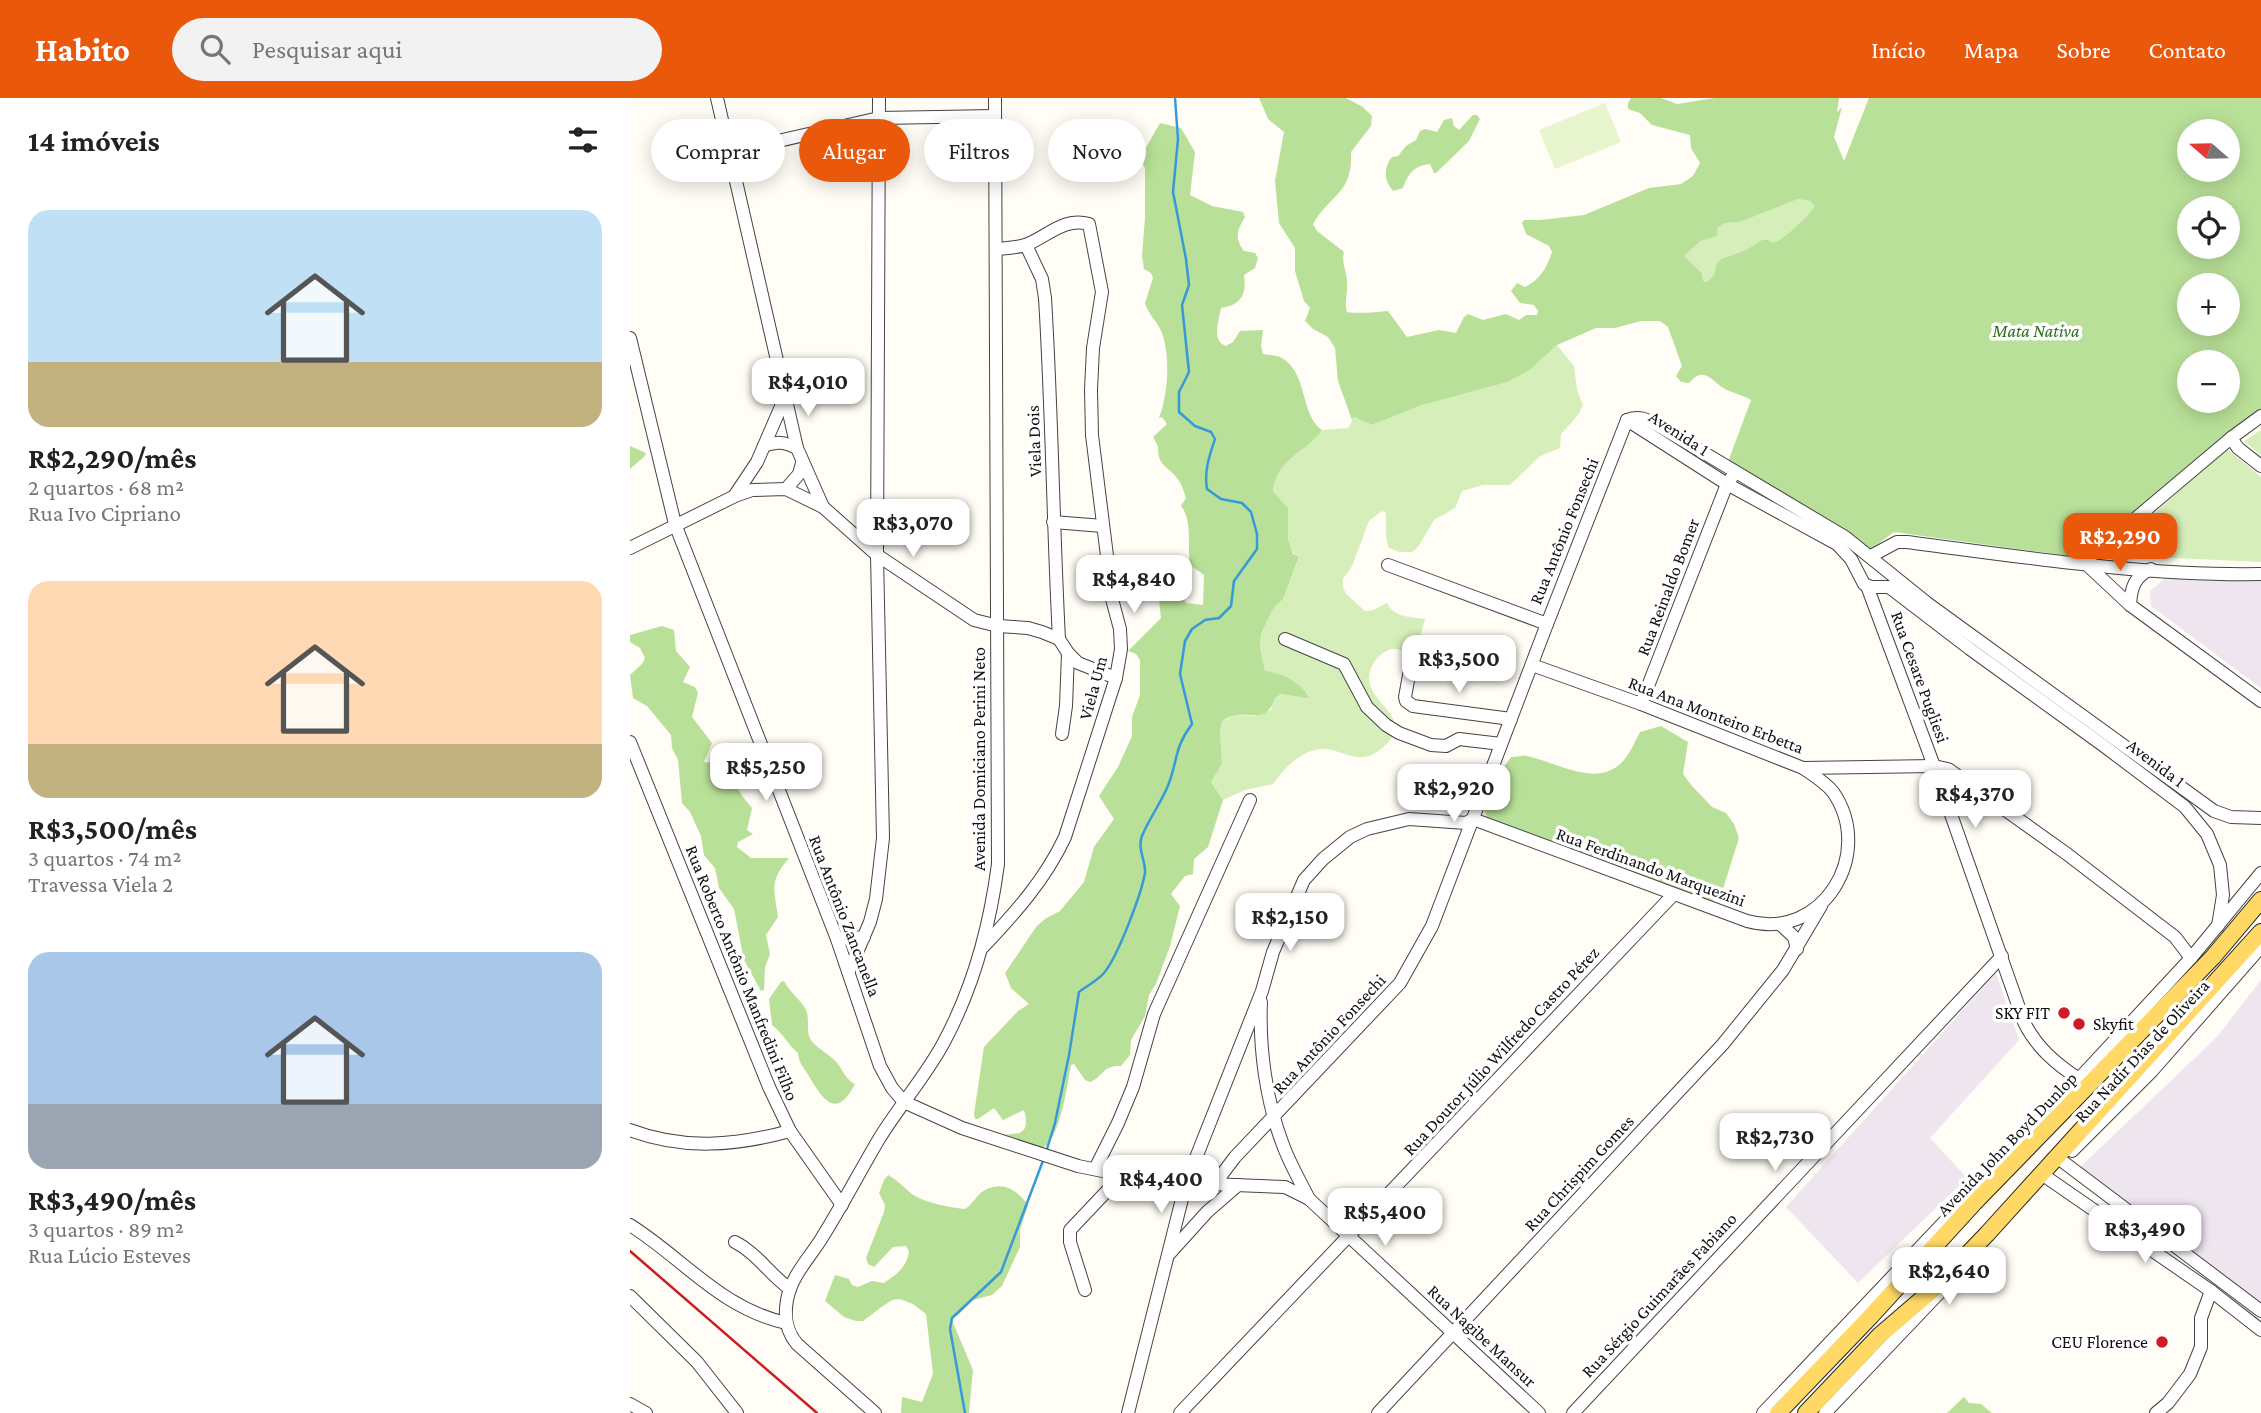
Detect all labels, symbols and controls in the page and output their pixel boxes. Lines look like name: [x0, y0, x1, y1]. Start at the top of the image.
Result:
search box: [172, 18, 662, 81]
icon: search: [196, 30, 234, 68]
text: Habito: [35, 31, 130, 68]
text: Pesquisar aqui: [252, 35, 402, 64]
text: Início: [1871, 36, 1926, 63]
text: Mapa: [1964, 36, 2019, 63]
text: Sobre: [2057, 36, 2111, 63]
text: Contato: [2149, 36, 2226, 63]
chip: Comprar: [651, 119, 785, 182]
chip: Alugar: [799, 119, 910, 182]
chip: Filtros: [924, 119, 1034, 182]
chip: Novo: [1048, 119, 1146, 182]
north arrow: [2177, 119, 2240, 182]
map controls: [2177, 119, 2240, 413]
icon: filters: [564, 121, 602, 159]
text: 14 imóveis: [28, 124, 160, 157]
button: locate: [2177, 196, 2240, 259]
icon: home: [252, 255, 378, 381]
button: +: [2177, 273, 2240, 336]
park label: Mata Nativa: [1992, 321, 2080, 341]
button: −: [2177, 350, 2240, 413]
pin: R$4,010: [743, 358, 873, 418]
text: R$4,010: [768, 368, 848, 394]
street label: Viela Dois: [1023, 405, 1045, 477]
street label: Avenida 1: [1645, 406, 1713, 460]
text: R$2,290/mês: [28, 441, 196, 474]
street label: Rua Antônio Fonsechi: [1525, 455, 1603, 607]
text: 2 quartos · 68 m²: [28, 474, 184, 500]
text: Rua Ivo Cipriano: [28, 500, 181, 526]
pin: R$3,070: [848, 500, 978, 559]
text: R$3,070: [873, 509, 953, 535]
pin: R$2,290: [2055, 514, 2185, 573]
street label: Rua Reinaldo Bomer: [1633, 515, 1704, 658]
text: R$2,290: [2079, 523, 2161, 549]
pin: R$4,840: [1069, 556, 1199, 615]
text: R$4,840: [1092, 565, 1176, 591]
street label: Rua Cesare Pugliesi: [1887, 608, 1953, 746]
icon: home: [252, 626, 378, 752]
pin: R$3,500: [1394, 636, 1524, 695]
text: R$3,500: [1418, 645, 1500, 671]
street label: Avenida Domiciano Perini Neto: [969, 647, 989, 871]
street label: Viela Um: [1075, 653, 1111, 722]
street label: Rua Ana Monteiro Erbetta: [1625, 672, 1807, 758]
street label: Avenida 1: [2123, 735, 2189, 791]
pin: R$5,250: [701, 744, 831, 803]
text: R$5,250: [726, 753, 806, 779]
pin: R$2,920: [1389, 764, 1519, 824]
pin: R$4,370: [1910, 770, 2040, 830]
text: R$2,920: [1413, 774, 1495, 800]
text: R$4,370: [1935, 780, 2015, 806]
text: R$3,500/mês: [28, 812, 197, 845]
street label: Rua Ferdinando Marquezini: [1554, 823, 1749, 911]
street label: Rua Antônio Zancanella: [805, 833, 885, 999]
street label: Rua Roberto Antônio Manfredini Filho: [681, 842, 803, 1104]
text: 3 quartos · 74 m²: [28, 845, 181, 871]
text: Travessa Viela 2: [28, 871, 173, 897]
pin: R$2,150: [1225, 894, 1355, 953]
text: R$2,150: [1251, 903, 1329, 929]
street label: Rua Doutor Júlio Wilfredo Castro Pérez: [1399, 942, 1603, 1159]
street label: Rua Antônio Fonsechi: [1268, 970, 1390, 1098]
street label: Rua Nadir Dias de Oliveira: [2071, 975, 2213, 1127]
icon: home: [252, 997, 378, 1123]
place label: SKY FIT: [1995, 1003, 2050, 1023]
marker: SKY FIT: [2056, 1005, 2072, 1021]
place label: Skyfit: [2093, 1014, 2135, 1034]
marker: Skyfit: [2071, 1016, 2087, 1032]
street label: Avenida John Boyd Dunlop: [1933, 1068, 2081, 1220]
street label: Rua Chrispim Gomes: [1520, 1111, 1638, 1235]
pin: R$2,730: [1710, 1114, 1840, 1173]
text: R$2,730: [1736, 1123, 1814, 1149]
pin: R$4,400: [1096, 1156, 1226, 1215]
text: R$4,400: [1119, 1165, 1203, 1191]
text: R$3,490/mês: [28, 1183, 196, 1216]
pin: R$5,400: [1320, 1188, 1450, 1248]
text: R$5,400: [1344, 1198, 1426, 1224]
pin: R$3,490: [2080, 1206, 2210, 1265]
street label: Rua Sérgio Guimarães Fabiano: [1577, 1208, 1741, 1382]
text: R$3,490: [2104, 1215, 2186, 1241]
text: 3 quartos · 89 m²: [28, 1216, 184, 1242]
text: Rua Lúcio Esteves: [28, 1242, 191, 1268]
pin: R$2,640: [1884, 1248, 2014, 1307]
text: R$2,640: [1908, 1257, 1990, 1283]
street label: Rua Nagibe Mansur: [1424, 1281, 1541, 1392]
place label: CEU Florence: [2051, 1332, 2148, 1352]
marker: CEU Florence: [2154, 1334, 2170, 1350]

